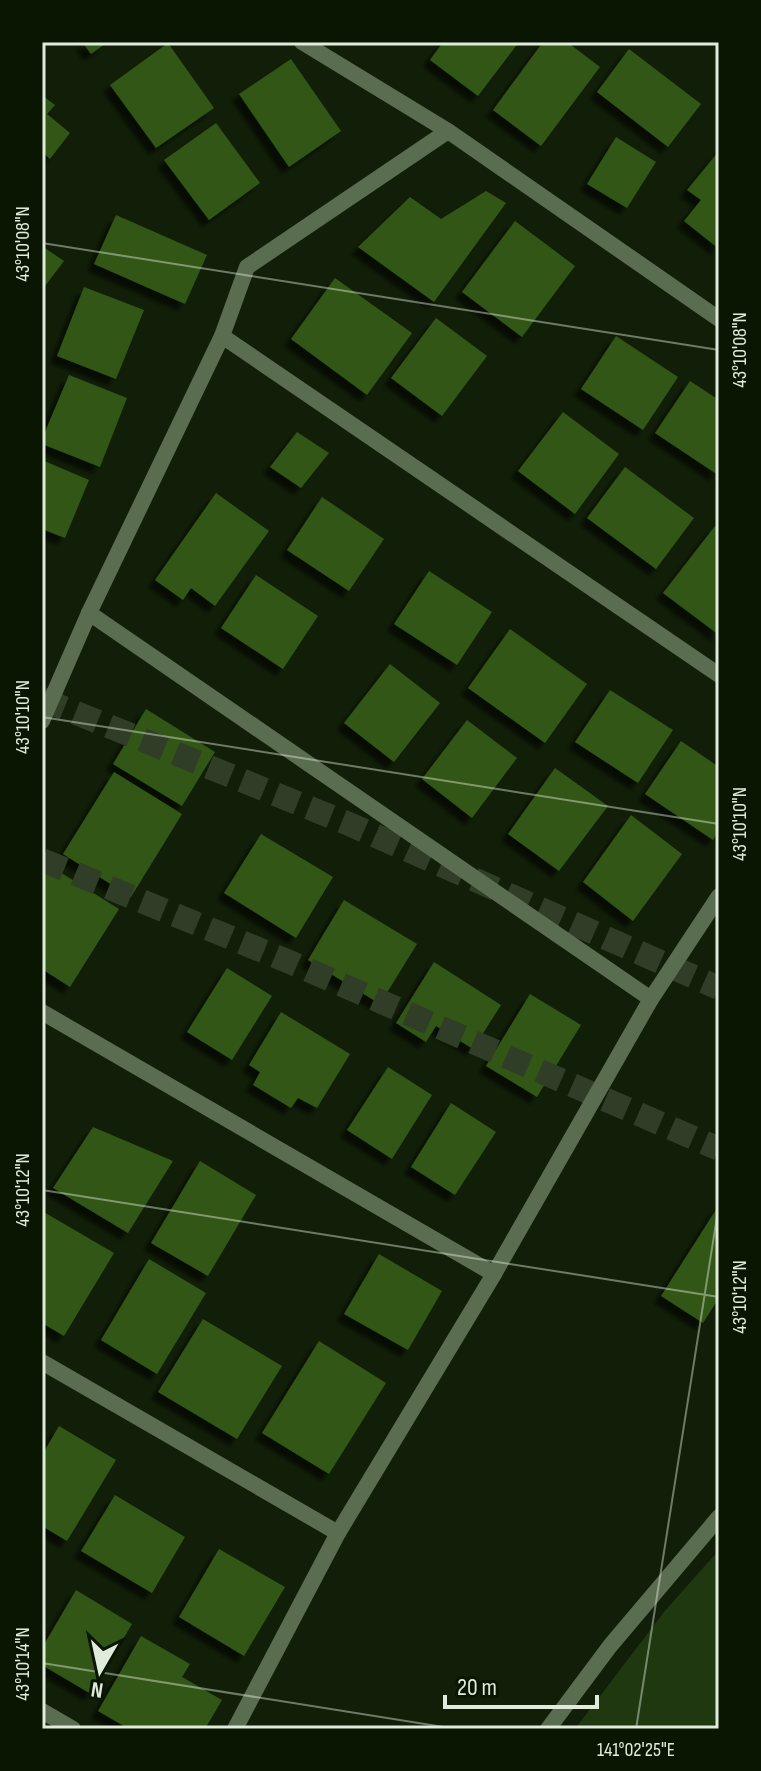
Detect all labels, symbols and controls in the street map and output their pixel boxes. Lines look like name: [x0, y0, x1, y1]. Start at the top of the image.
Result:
text: 43°10'08"N: [11, 206, 35, 282]
text: 43°10'08"N: [728, 312, 752, 388]
text: 43°10'10"N: [11, 680, 35, 754]
text: 43°10'10"N: [728, 787, 752, 861]
text: 43°10'12"N: [11, 1153, 35, 1227]
text: 43°10'12"N: [728, 1260, 752, 1334]
text: 43°10'14"N: [11, 1627, 35, 1701]
north arrow: [60, 1631, 140, 1711]
scale bar: [445, 1659, 597, 1709]
text: 20 m: [457, 1673, 497, 1702]
text: N: [89, 1675, 105, 1704]
text: 141°02'25"E: [597, 1738, 675, 1762]

